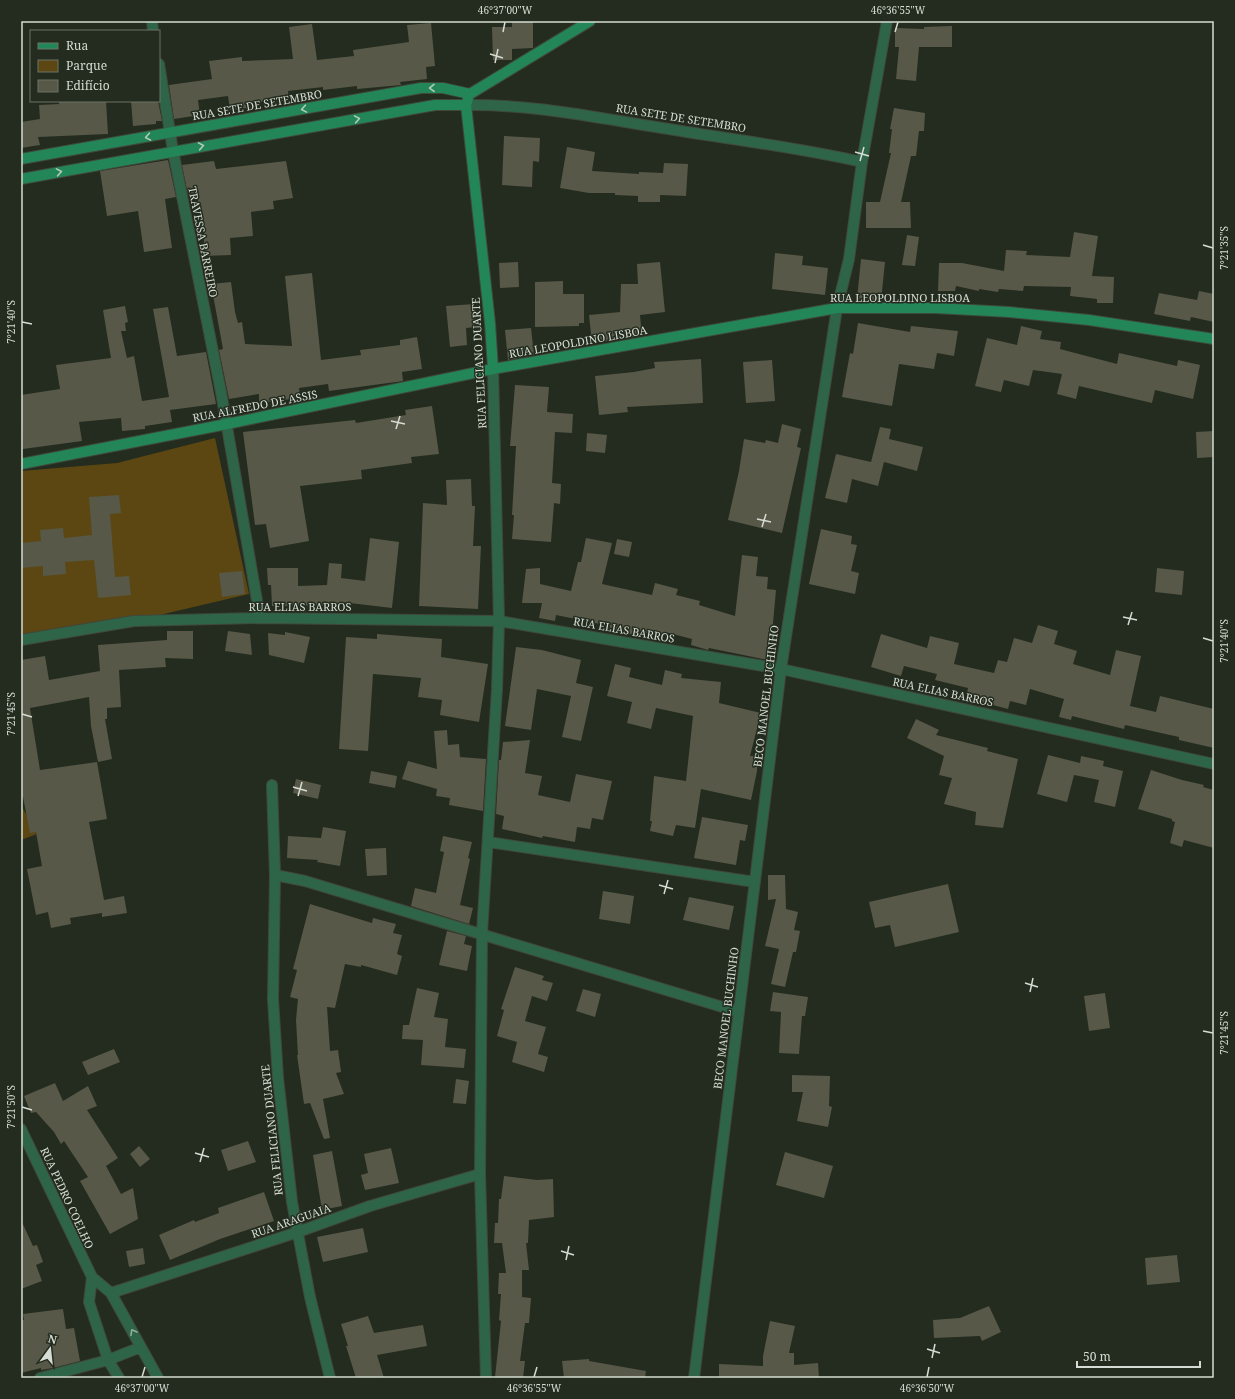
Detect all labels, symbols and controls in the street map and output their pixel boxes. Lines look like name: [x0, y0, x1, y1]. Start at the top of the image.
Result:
text: 46°37'00"W: [478, 3, 533, 17]
text: 46°36'55"W: [871, 3, 926, 17]
legend: [30, 30, 160, 102]
text: Rua: [66, 37, 88, 54]
text: Parque: [66, 57, 107, 74]
text: Edifício: [66, 77, 110, 94]
one-way arrow: [429, 84, 435, 92]
street label: RUA SETE DE SETEMBRO: [191, 86, 323, 123]
street label: RUA SETE DE SETEMBRO: [615, 100, 747, 135]
one-way arrow: [301, 104, 307, 113]
one-way arrow: [354, 115, 360, 123]
one-way arrow: [145, 132, 151, 140]
one-way arrow: [198, 142, 204, 151]
one-way arrow: [56, 168, 62, 176]
street label: TRAVESSA BARREIRO: [185, 185, 222, 299]
text: 7°21'35"S: [1217, 226, 1231, 270]
street label: RUA LEOPOLDINO LISBOA: [830, 290, 970, 305]
street label: RUA FELICIANO DUARTE: [468, 297, 489, 429]
text: 7°21'40"S: [4, 300, 18, 344]
street label: RUA LEOPOLDINO LISBOA: [508, 322, 648, 361]
street label: RUA ALFREDO DE ASSIS: [191, 386, 319, 425]
street label: RUA ELIAS BARROS: [249, 599, 351, 614]
street label: RUA ELIAS BARROS: [572, 613, 676, 646]
text: 7°21'40"S: [1217, 619, 1231, 663]
street label: BECO MANOEL BUCHINHO: [749, 624, 782, 768]
street label: RUA ELIAS BARROS: [891, 673, 995, 710]
text: 7°21'45"S: [4, 692, 18, 736]
street label: BECO MANOEL BUCHINHO: [709, 946, 742, 1090]
text: 7°21'45"S: [1217, 1011, 1231, 1055]
street label: RUA FELICIANO DUARTE: [257, 1064, 286, 1196]
text: 7°21'50"S: [4, 1085, 18, 1129]
street label: RUA PEDRO COELHO: [37, 1145, 98, 1251]
street label: RUA ARAGUAIA: [249, 1200, 333, 1241]
one-way arrow: [130, 1328, 137, 1336]
north arrow: [30, 1329, 70, 1369]
text: N: [47, 1330, 59, 1347]
scale bar: [1077, 1343, 1200, 1369]
text: 50 m: [1083, 1348, 1111, 1365]
text: 46°37'00"W: [115, 1381, 170, 1395]
text: 46°36'55"W: [507, 1381, 562, 1395]
text: 46°36'50"W: [900, 1381, 955, 1395]

